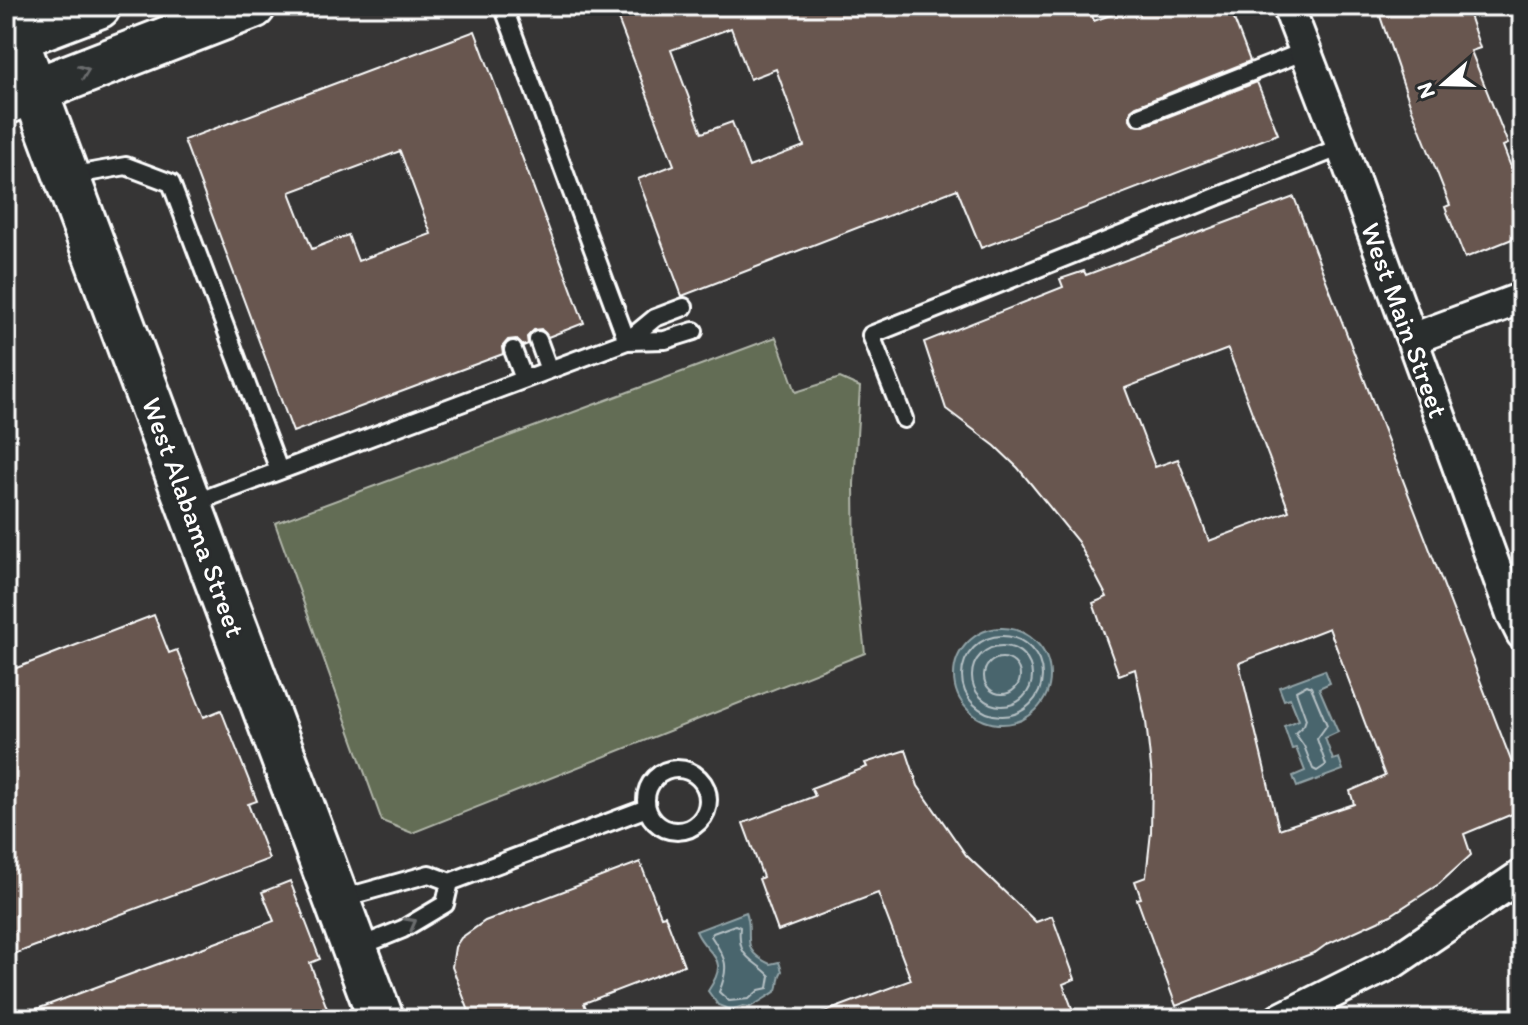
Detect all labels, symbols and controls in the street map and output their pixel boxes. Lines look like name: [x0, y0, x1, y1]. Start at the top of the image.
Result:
north arrow: [1404, 44, 1484, 124]
one-way arrow: [76, 64, 90, 81]
text: N: [1410, 79, 1441, 102]
street label: West Main Street: [1354, 218, 1456, 422]
street label: West Alabama Street: [135, 393, 253, 641]
one-way arrow: [403, 918, 417, 933]

